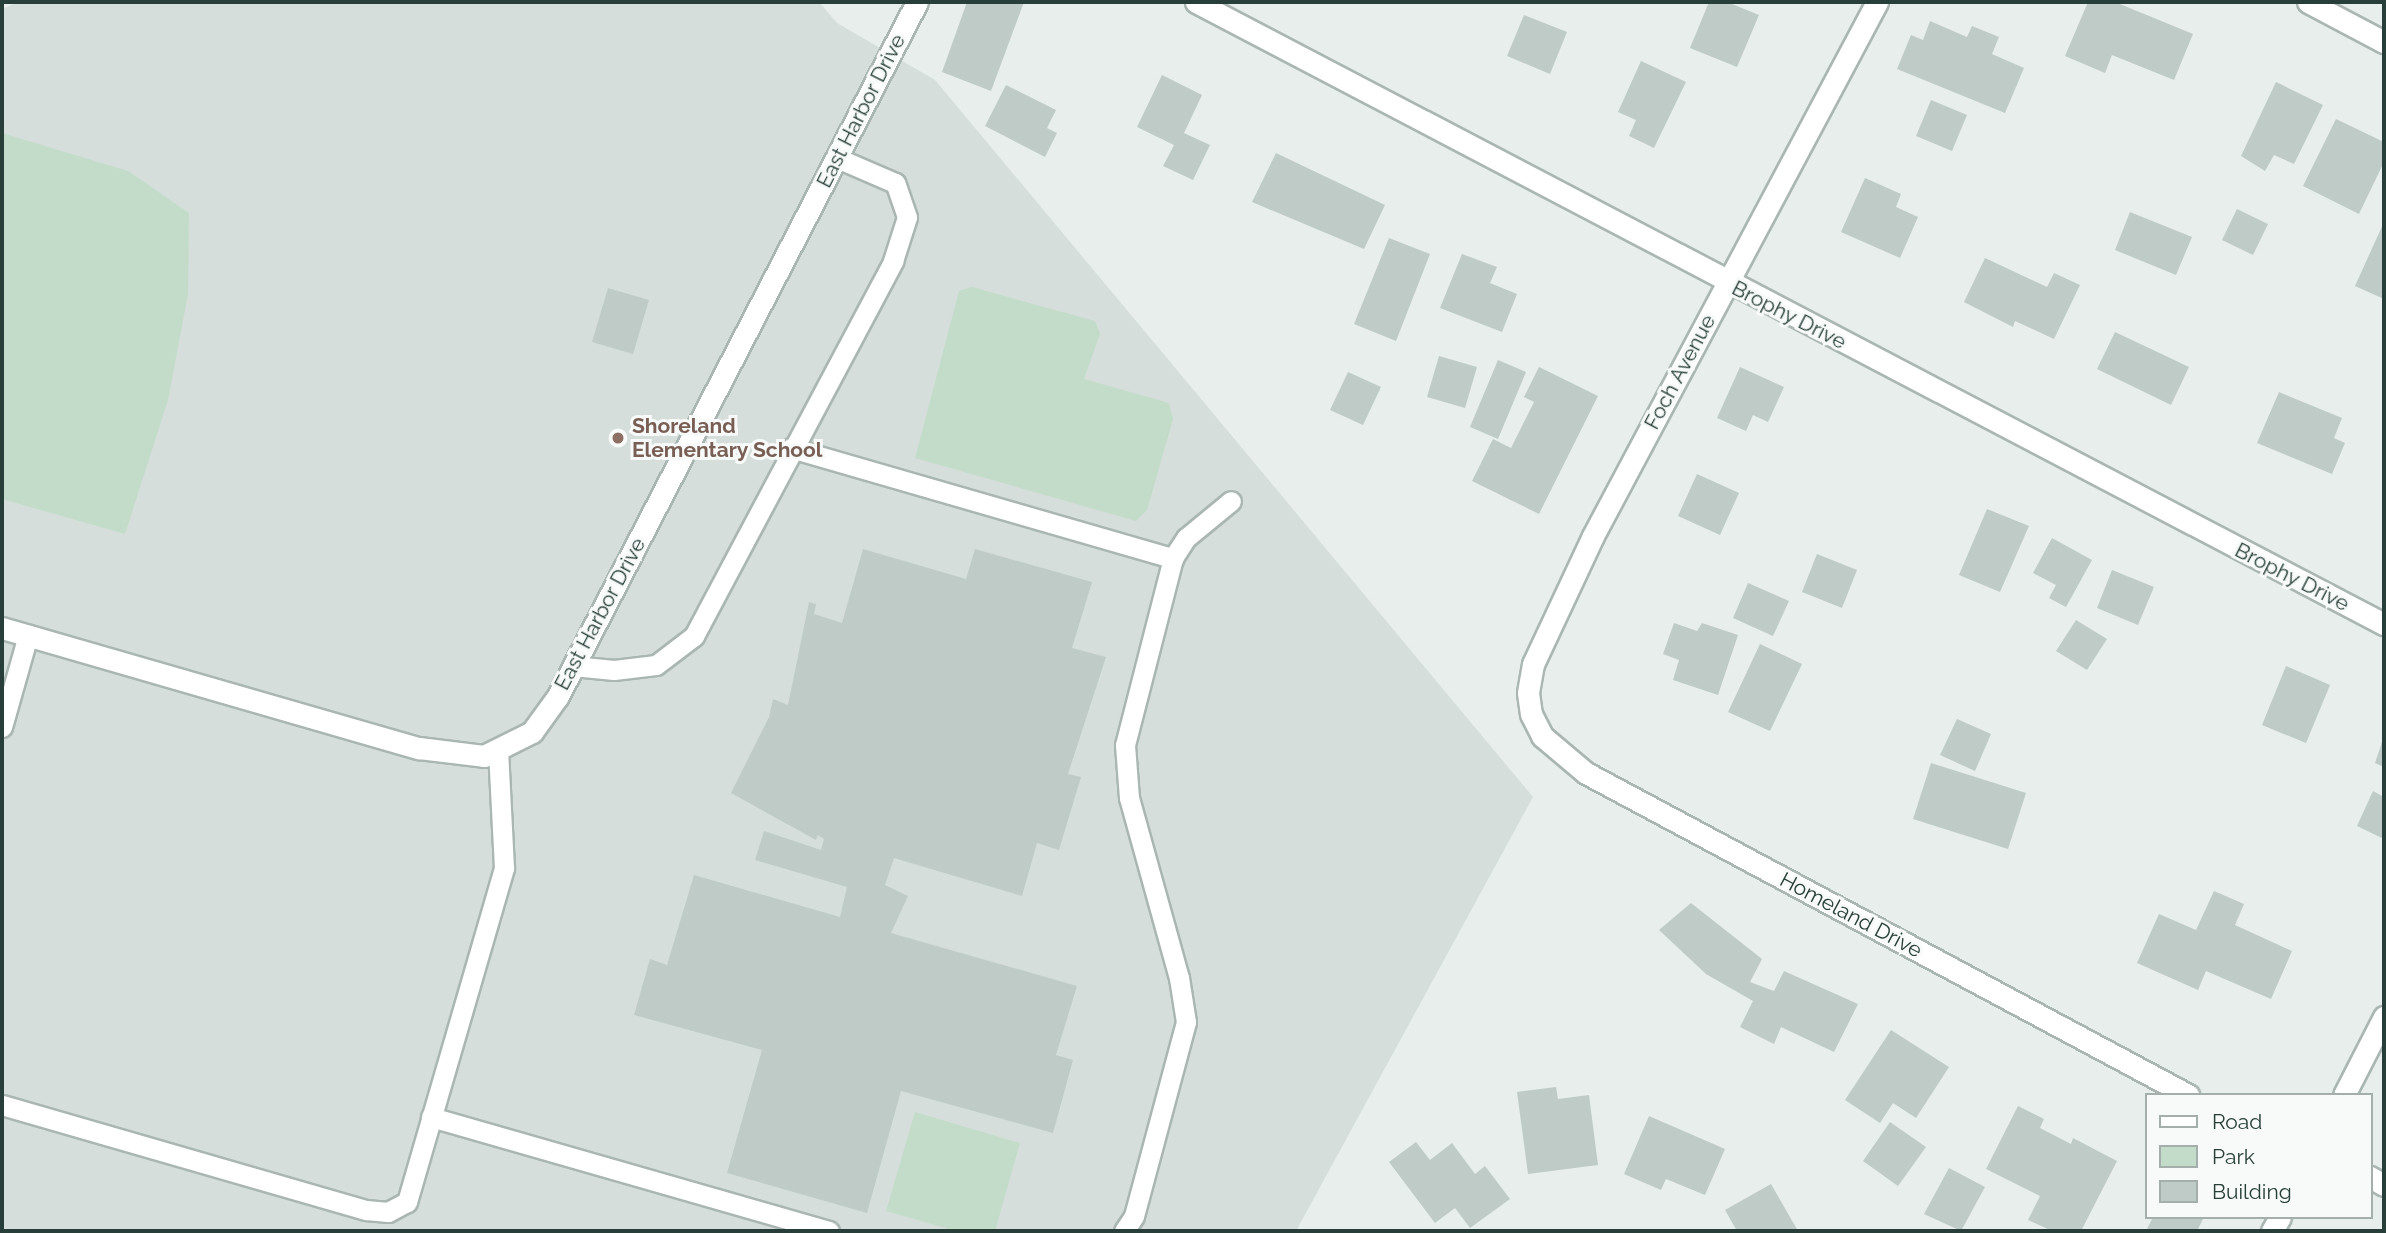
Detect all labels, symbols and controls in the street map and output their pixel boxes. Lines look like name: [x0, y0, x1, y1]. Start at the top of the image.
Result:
street label: East Harbor Drive: [811, 30, 911, 192]
street label: Brophy Drive: [1727, 275, 1851, 355]
street label: Foch Avenue: [1639, 310, 1721, 434]
place label: Shoreland Elementary School: [632, 413, 823, 463]
marker: Shoreland Elementary School: [610, 430, 626, 446]
street label: East Harbor Drive: [549, 533, 651, 695]
street label: Brophy Drive: [2230, 537, 2354, 617]
street label: Homeland Drive: [1776, 867, 1926, 963]
legend: [2144, 1093, 2372, 1219]
text: Road: [2212, 1109, 2262, 1134]
text: Park: [2212, 1144, 2255, 1169]
text: Building: [2212, 1179, 2292, 1204]

